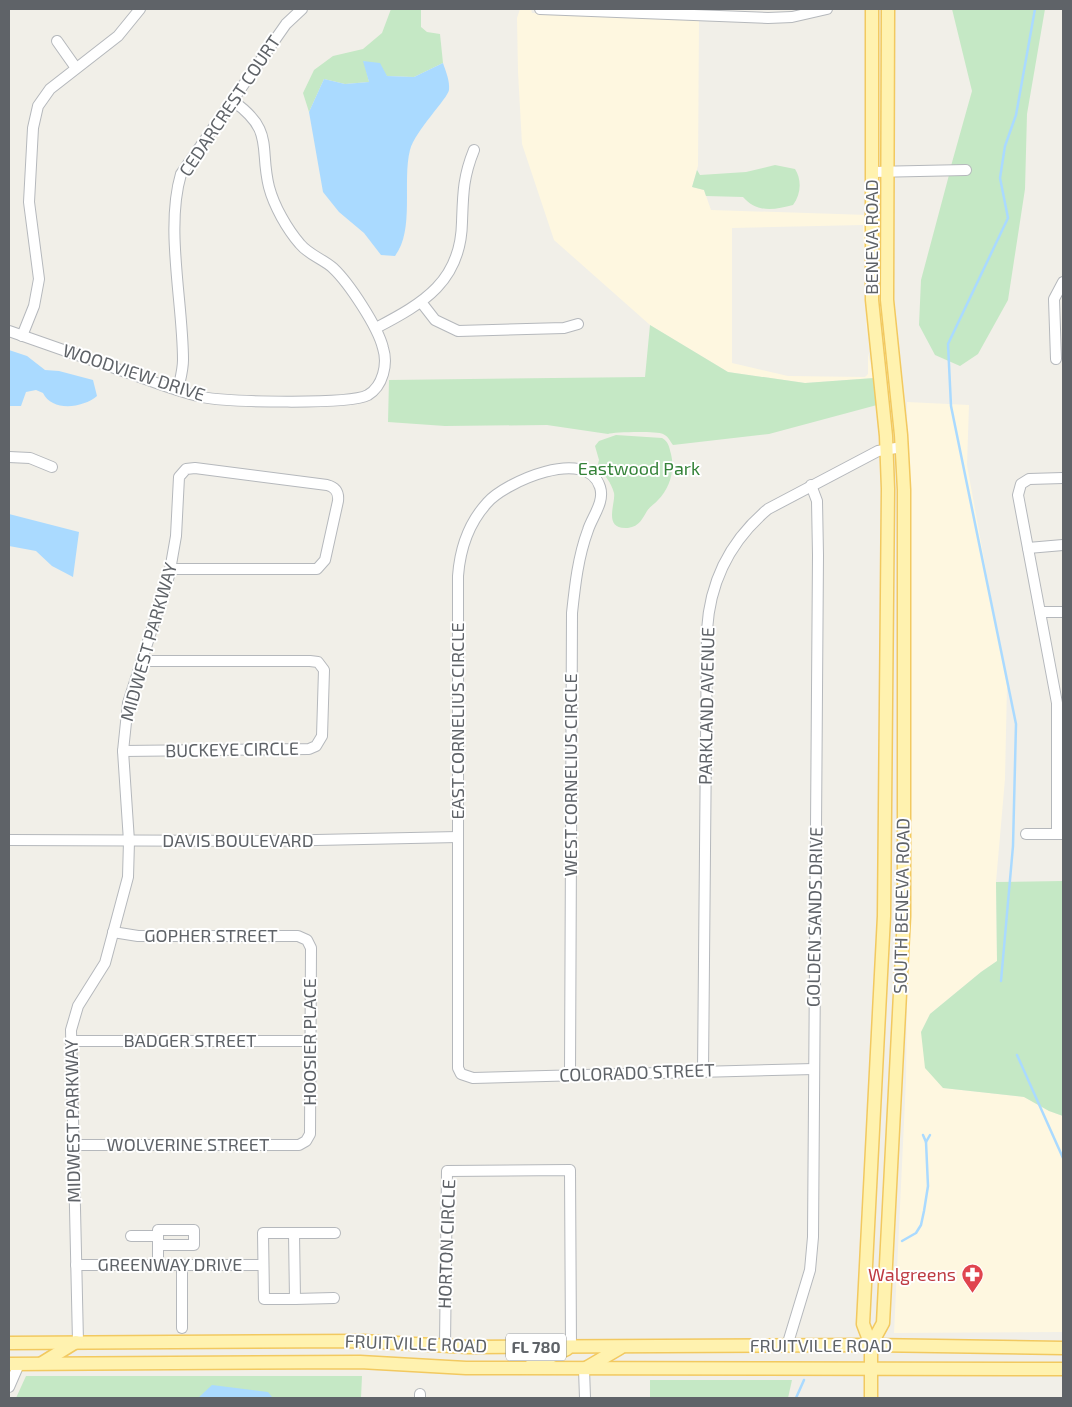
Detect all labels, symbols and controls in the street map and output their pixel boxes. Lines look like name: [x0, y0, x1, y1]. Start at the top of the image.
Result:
street label: CEDARCREST COURT: [174, 30, 285, 180]
street label: BENEVA ROAD: [860, 179, 882, 295]
street label: WOODVIEW DRIVE: [60, 339, 208, 405]
park label: Eastwood Park: [578, 457, 700, 479]
street label: MIDWEST PARKWAY: [115, 559, 181, 724]
street label: EAST CORNELIUS CIRCLE: [446, 622, 468, 820]
street label: PARKLAND AVENUE: [694, 627, 718, 785]
street label: WEST CORNELIUS CIRCLE: [559, 673, 581, 877]
street label: BUCKEYE CIRCLE: [165, 737, 299, 761]
street label: SOUTH BENEVA ROAD: [888, 818, 914, 994]
street label: GOLDEN SANDS DRIVE: [801, 827, 827, 1007]
street label: DAVIS BOULEVARD: [162, 829, 314, 851]
street label: GOPHER STREET: [144, 924, 278, 946]
street label: HOOSIER PLACE: [298, 978, 320, 1106]
street label: BADGER STREET: [123, 1029, 257, 1051]
street label: MIDWEST PARKWAY: [60, 1038, 84, 1203]
street label: COLORADO STREET: [559, 1058, 716, 1086]
street label: WOLVERINE STREET: [107, 1133, 270, 1155]
street label: HORTON CIRCLE: [433, 1179, 459, 1309]
street label: GREENWAY DRIVE: [98, 1253, 242, 1275]
place label: Walgreens: [868, 1263, 956, 1285]
pharmacy icon: Walgreens: [960, 1263, 984, 1294]
street label: FRUITVILLE ROAD: [344, 1330, 488, 1356]
road number: FL 780: [506, 1334, 566, 1360]
street label: FRUITVILLE ROAD: [750, 1334, 892, 1356]

